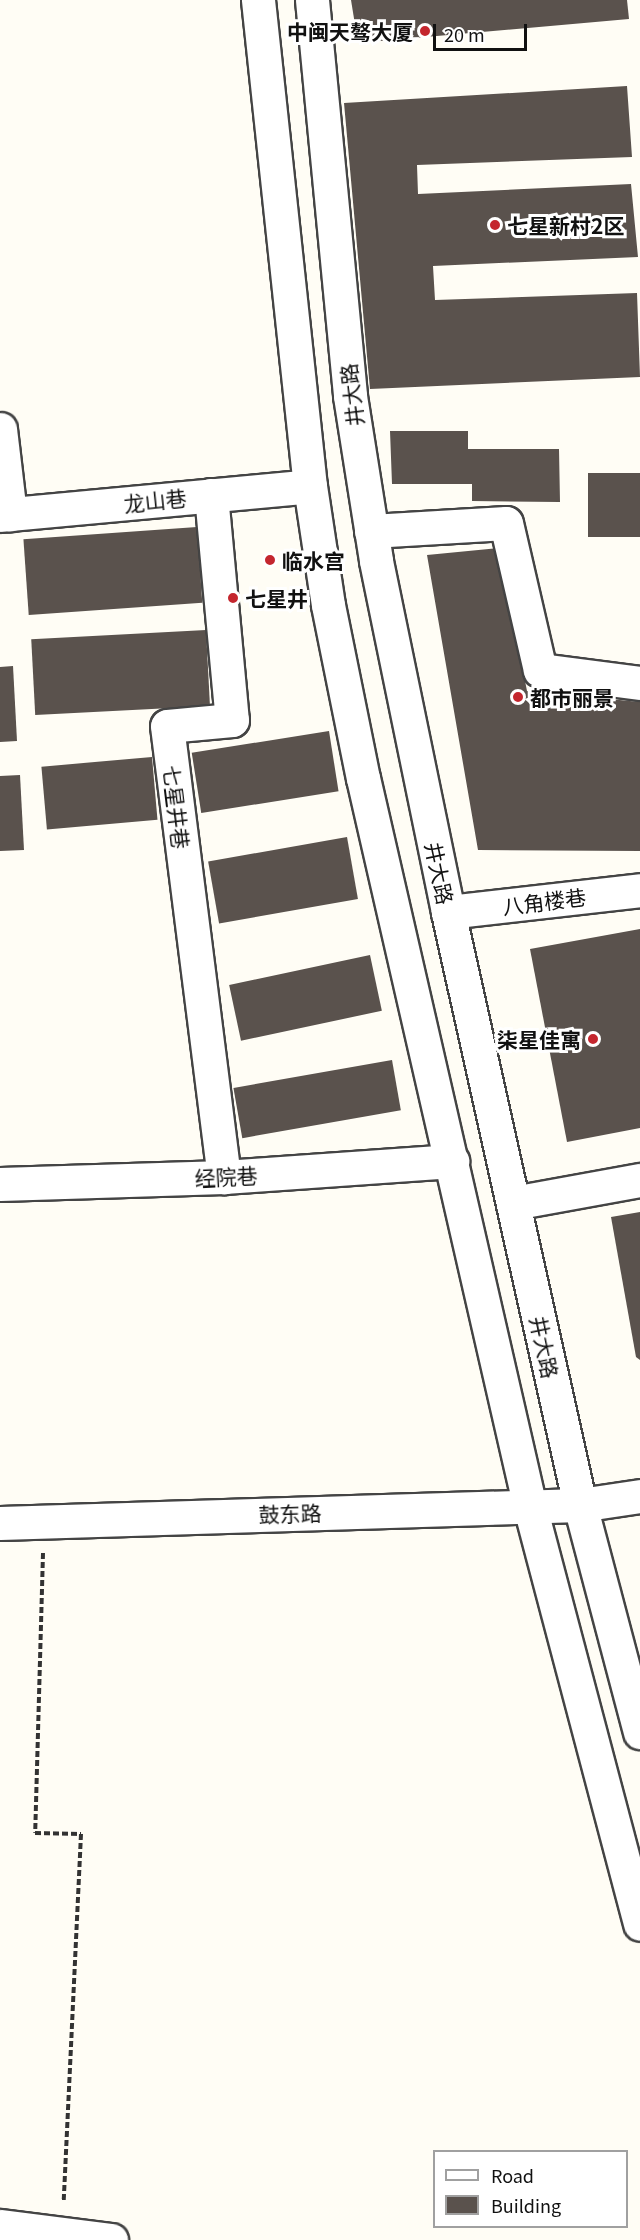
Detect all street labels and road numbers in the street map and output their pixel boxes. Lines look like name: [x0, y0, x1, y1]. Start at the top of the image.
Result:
street label: 井大路: [335, 362, 367, 428]
street label: 龙山巷: [122, 484, 188, 516]
street label: 七星井巷: [159, 764, 195, 850]
street label: 井大路: [421, 840, 459, 906]
street label: 八角楼巷: [501, 883, 587, 919]
street label: 经院巷: [194, 1162, 258, 1190]
street label: 井大路: [526, 1314, 564, 1380]
street label: 鼓东路: [258, 1499, 322, 1527]

